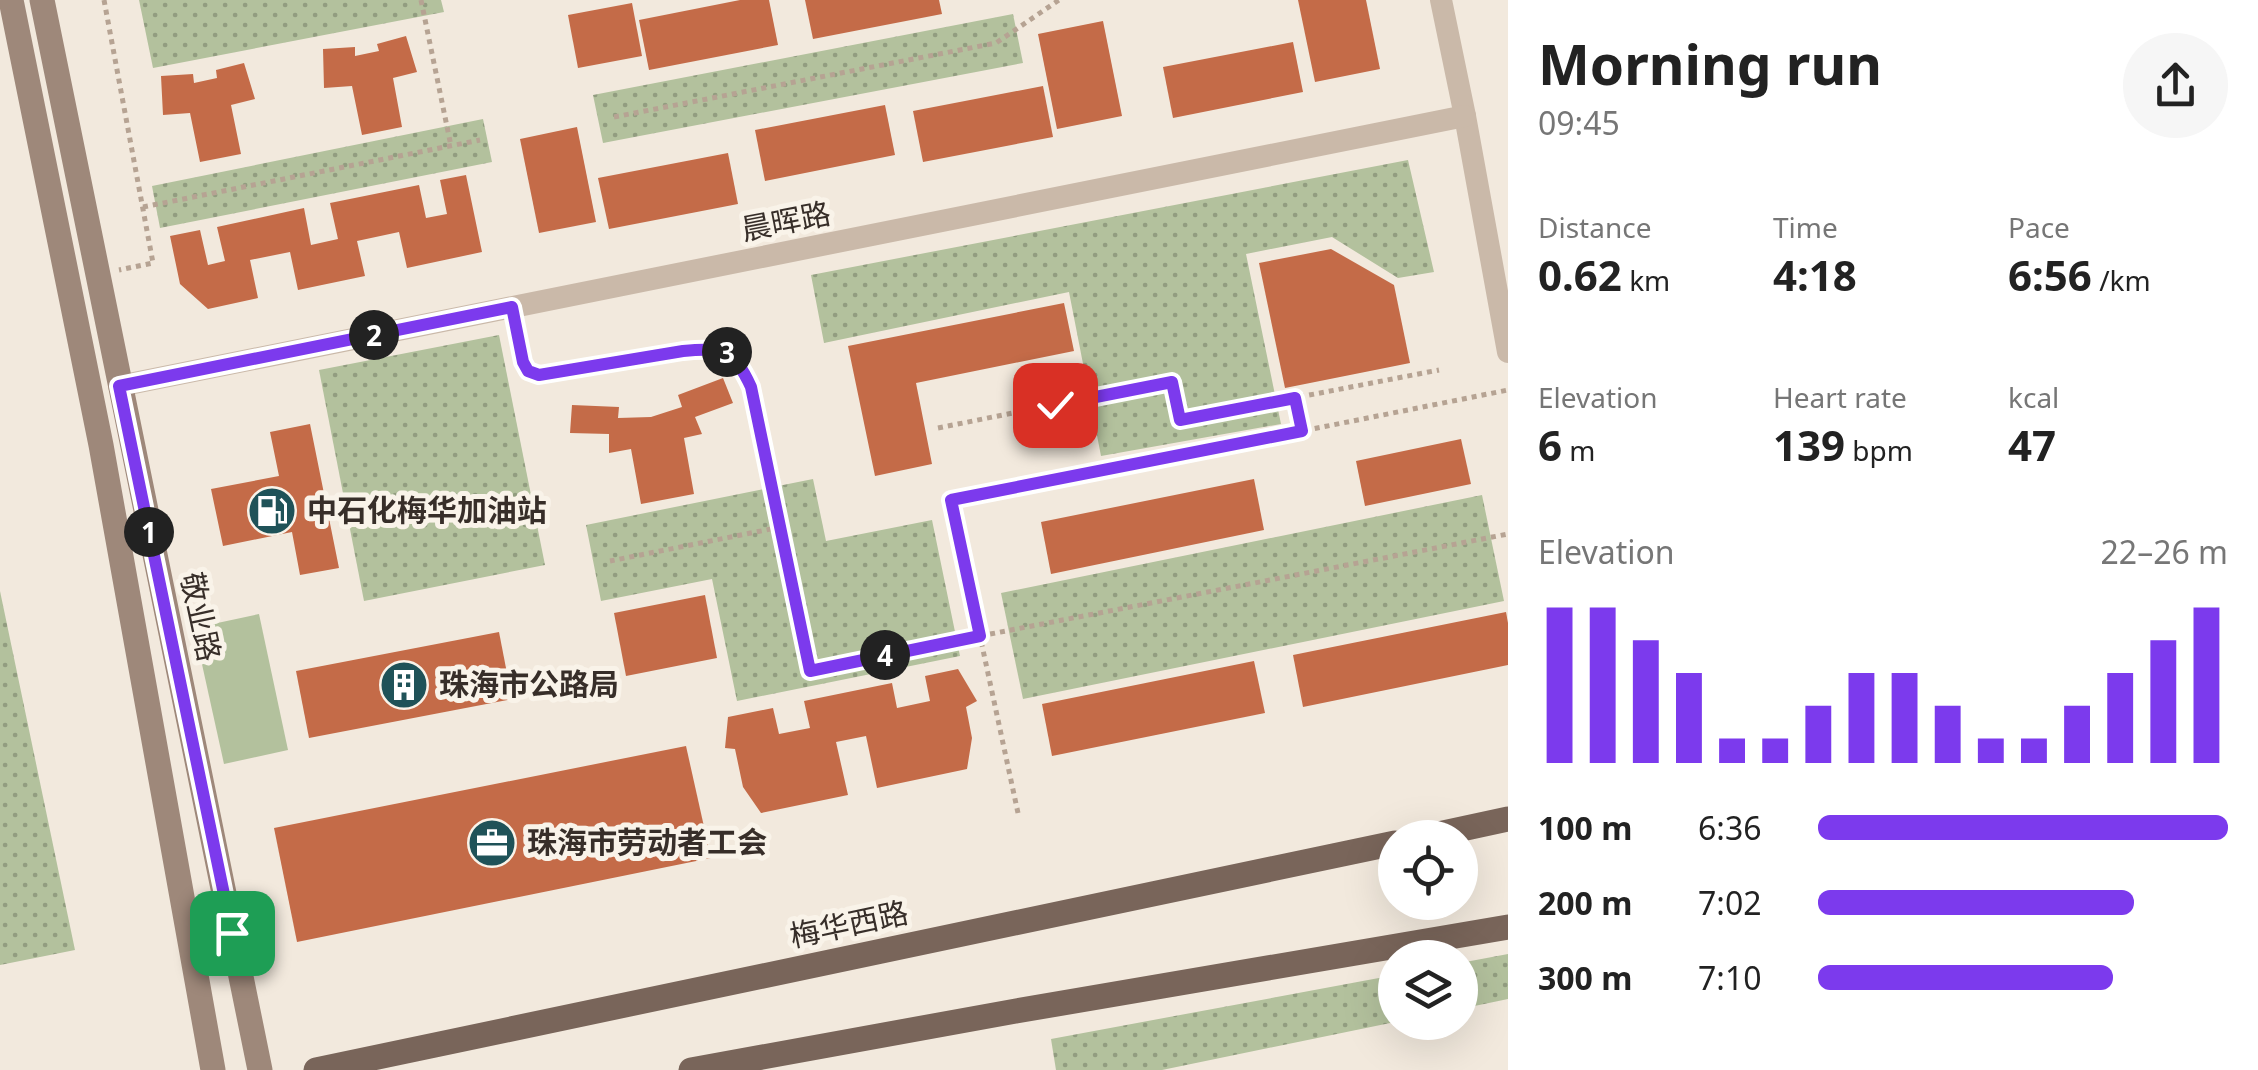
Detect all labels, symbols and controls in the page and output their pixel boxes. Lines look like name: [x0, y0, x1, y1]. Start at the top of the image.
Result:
text: Morning run: [1538, 26, 1882, 101]
button: share: [2123, 33, 2228, 138]
text: 09:45: [1538, 101, 1620, 144]
street label: 晨晖路: [738, 192, 834, 249]
text: Distance: [1538, 208, 1651, 246]
text: Time: [1773, 208, 1838, 246]
text: Pace: [2008, 208, 2070, 246]
text: 0.62: [1538, 246, 1622, 303]
text: 4:18: [1773, 246, 1857, 303]
text: 6:56: [2008, 246, 2092, 303]
text: km: [1622, 261, 1670, 299]
text: /km: [2092, 261, 2151, 299]
pin: 2: [349, 310, 399, 360]
text: 2: [366, 316, 382, 354]
pin: 3: [702, 327, 752, 377]
text: 3: [719, 333, 735, 371]
pin: [1013, 363, 1098, 448]
icon: check: [1028, 378, 1083, 433]
text: Elevation: [1538, 378, 1658, 416]
text: Heart rate: [1773, 378, 1907, 416]
text: kcal: [2008, 378, 2059, 416]
text: 6: [1538, 416, 1562, 473]
text: 139: [1773, 416, 1845, 473]
text: 47: [2008, 416, 2056, 473]
text: m: [1562, 431, 1596, 469]
text: bpm: [1845, 431, 1913, 469]
fuel station icon: 中石化梅华加油站: [246, 485, 298, 537]
place label: 中石化梅华加油站: [307, 489, 547, 530]
pin: 1: [124, 507, 174, 557]
text: 1: [141, 513, 157, 551]
text: Elevation: [1538, 530, 1675, 573]
text: 22–26 m: [2101, 530, 2228, 573]
street label: 敬业路: [172, 568, 231, 665]
pin: 4: [860, 630, 910, 680]
text: 4: [877, 636, 893, 674]
building icon: 珠海市公路局: [378, 659, 430, 711]
place label: 珠海市公路局: [439, 663, 619, 704]
text: 100 m: [1538, 806, 1632, 849]
text: 6:36: [1698, 806, 1762, 849]
office icon: 珠海市劳动者工会: [466, 817, 518, 869]
map controls: [1378, 820, 1478, 1040]
button: locate: [1378, 820, 1478, 920]
place label: 珠海市劳动者工会: [527, 821, 767, 862]
text: 200 m: [1538, 881, 1632, 924]
text: 7:02: [1698, 881, 1762, 924]
pin: [190, 891, 275, 976]
street label: 梅华西路: [786, 891, 912, 956]
icon: arrive: [205, 906, 260, 961]
button: layers: [1378, 940, 1478, 1040]
text: 300 m: [1538, 956, 1632, 999]
text: 7:10: [1698, 956, 1762, 999]

